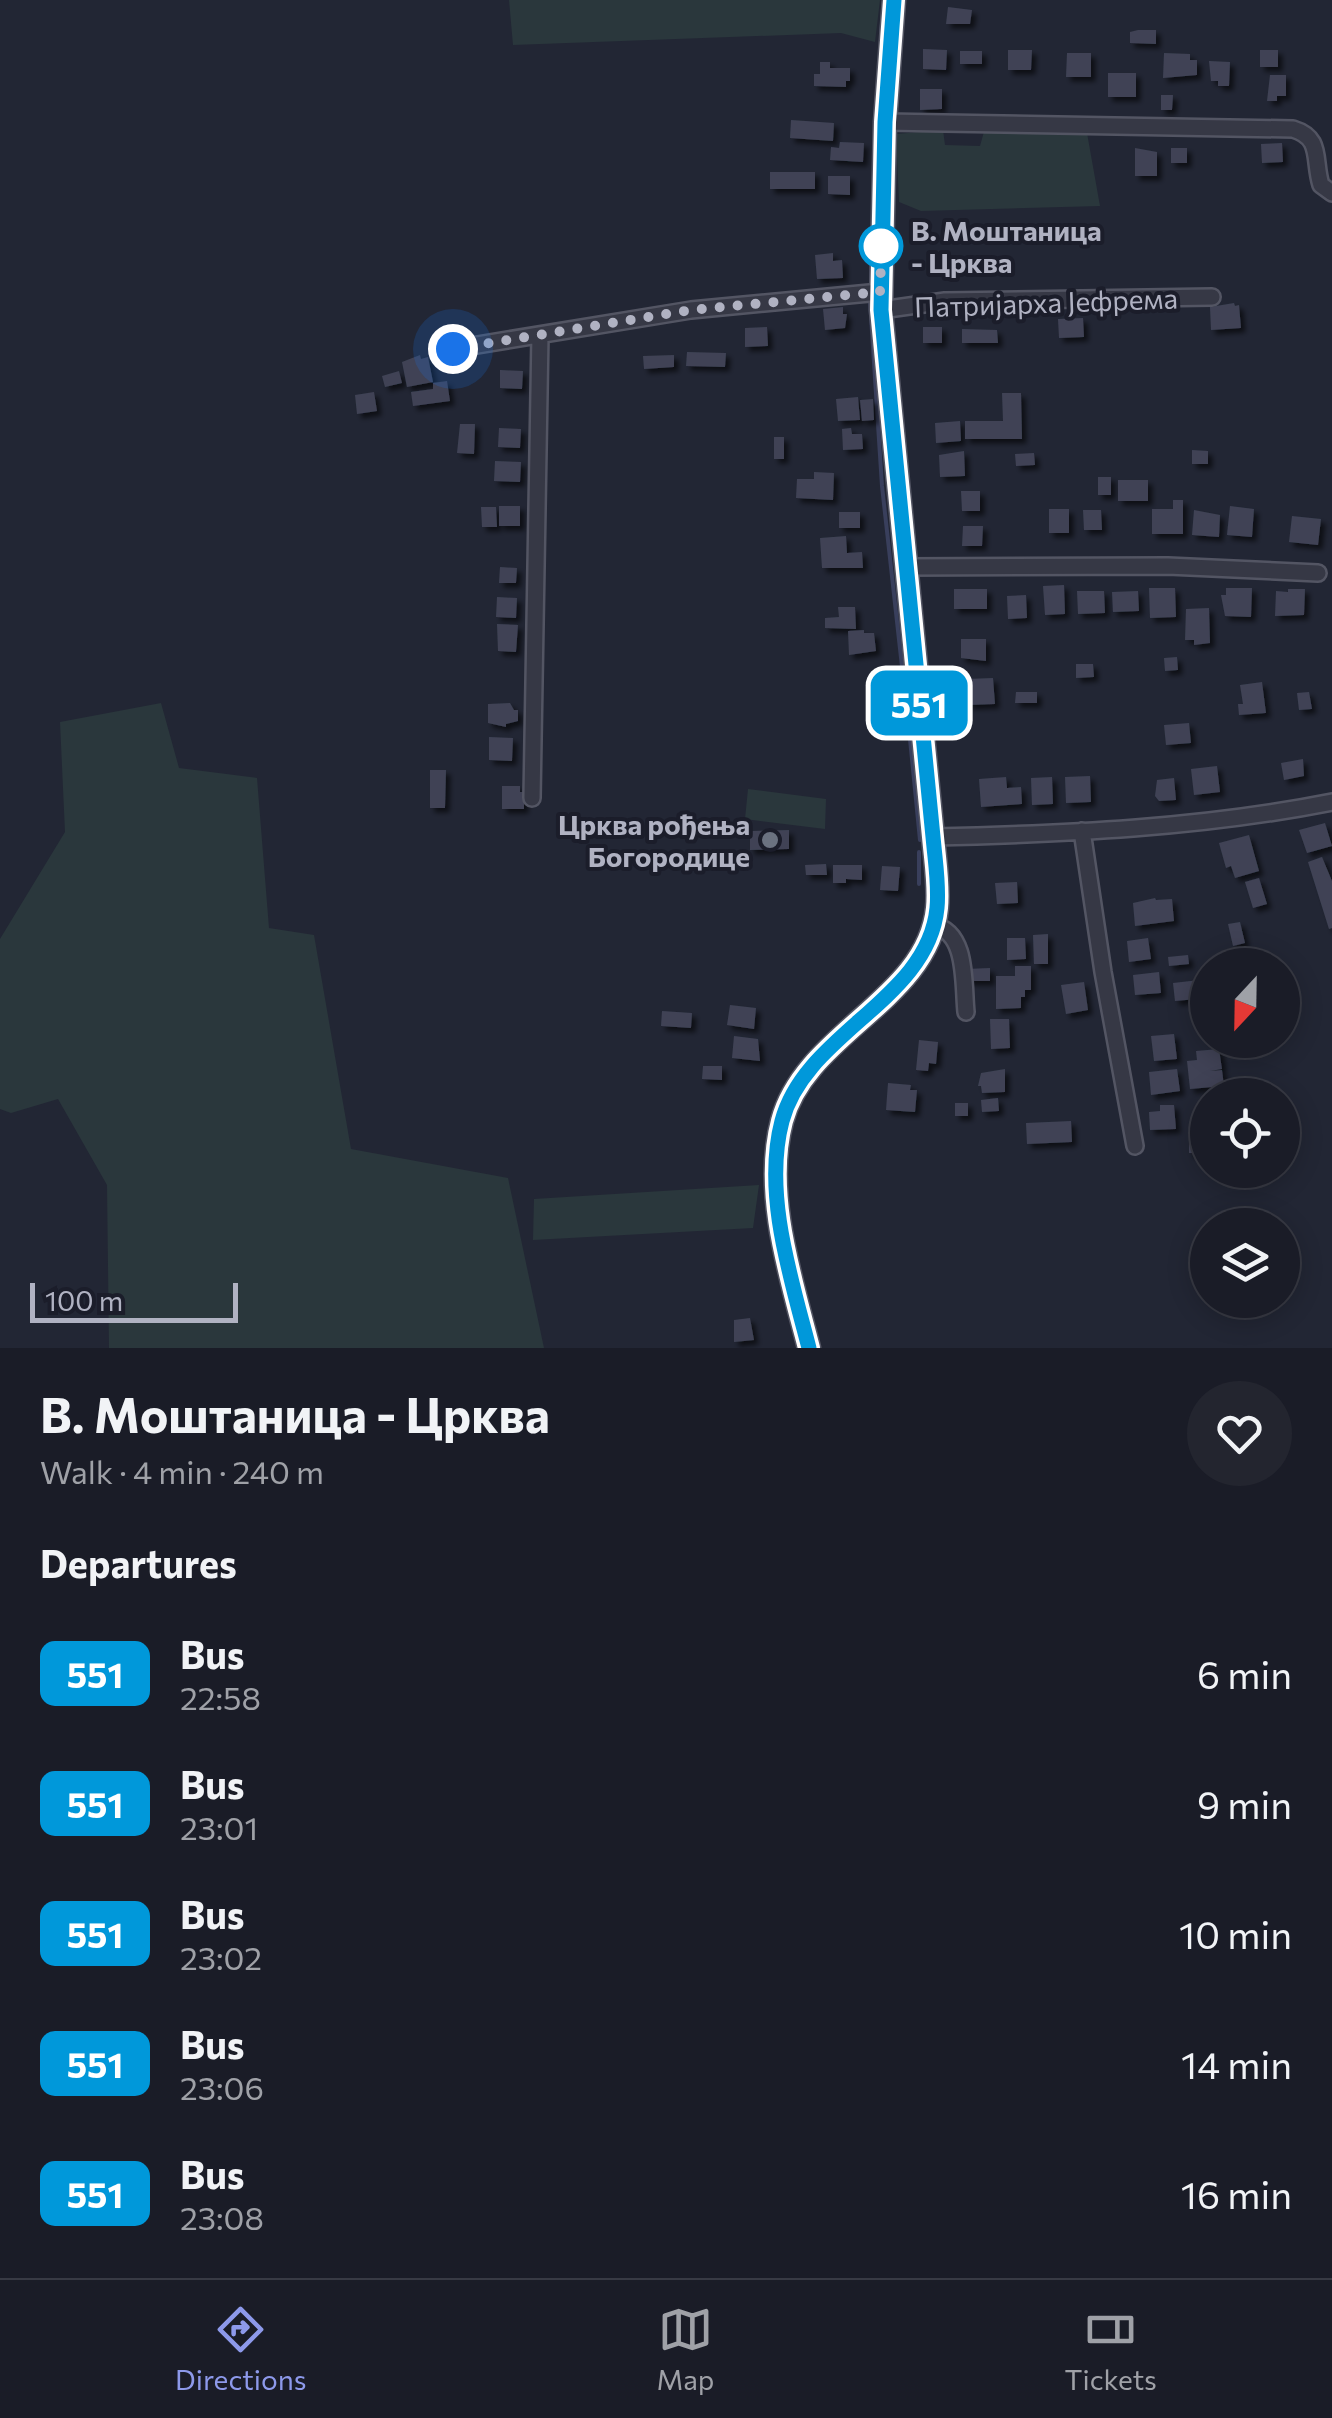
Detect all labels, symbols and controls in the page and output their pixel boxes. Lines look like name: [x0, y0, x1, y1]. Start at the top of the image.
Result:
place label: В. Моштаница - Црква: [911, 213, 1102, 279]
marker: В. Моштаница - Црква: [860, 225, 902, 267]
street label: Патријарха Јефрема: [914, 280, 1178, 324]
your location: [428, 324, 478, 374]
line badge: 551: [862, 670, 976, 736]
text: 551: [891, 682, 947, 725]
place label: Црква рођења Богородице: [558, 807, 750, 873]
marker: Црква рођења Богородице: [759, 829, 781, 851]
north arrow: [1190, 948, 1300, 1058]
map controls: [1190, 948, 1300, 1318]
button: locate: [1190, 1078, 1300, 1188]
button: layers: [1190, 1208, 1300, 1318]
scale bar: [30, 1278, 238, 1322]
text: 100 m: [45, 1283, 123, 1317]
button: heart: [1187, 1381, 1292, 1486]
text: В. Моштаница - Црква: [40, 1384, 550, 1443]
text: Walk · 4 min · 240 m: [40, 1451, 324, 1491]
text: Departures: [40, 1539, 237, 1586]
text: Bus: [180, 1630, 245, 1677]
text: 6 min: [1197, 1650, 1292, 1697]
text: 551: [67, 1652, 123, 1695]
text: 22:58: [180, 1677, 261, 1717]
text: Bus: [180, 1760, 245, 1807]
text: 9 min: [1197, 1780, 1292, 1827]
text: 551: [67, 1782, 123, 1825]
text: 23:01: [180, 1807, 258, 1847]
text: Bus: [180, 1890, 245, 1937]
text: 10 min: [1179, 1910, 1292, 1957]
text: 551: [67, 1912, 123, 1955]
text: 23:02: [180, 1937, 262, 1977]
text: Bus: [180, 2020, 245, 2067]
text: 14 min: [1181, 2040, 1292, 2087]
text: 551: [67, 2042, 123, 2085]
text: 23:06: [180, 2067, 264, 2107]
text: Bus: [180, 2150, 245, 2197]
text: 16 min: [1181, 2170, 1292, 2217]
text: 551: [67, 2172, 123, 2215]
text: 23:08: [180, 2197, 264, 2237]
tab: Directions: [175, 2302, 306, 2396]
tab: Map: [657, 2302, 714, 2396]
tab: Tickets: [1065, 2302, 1157, 2396]

